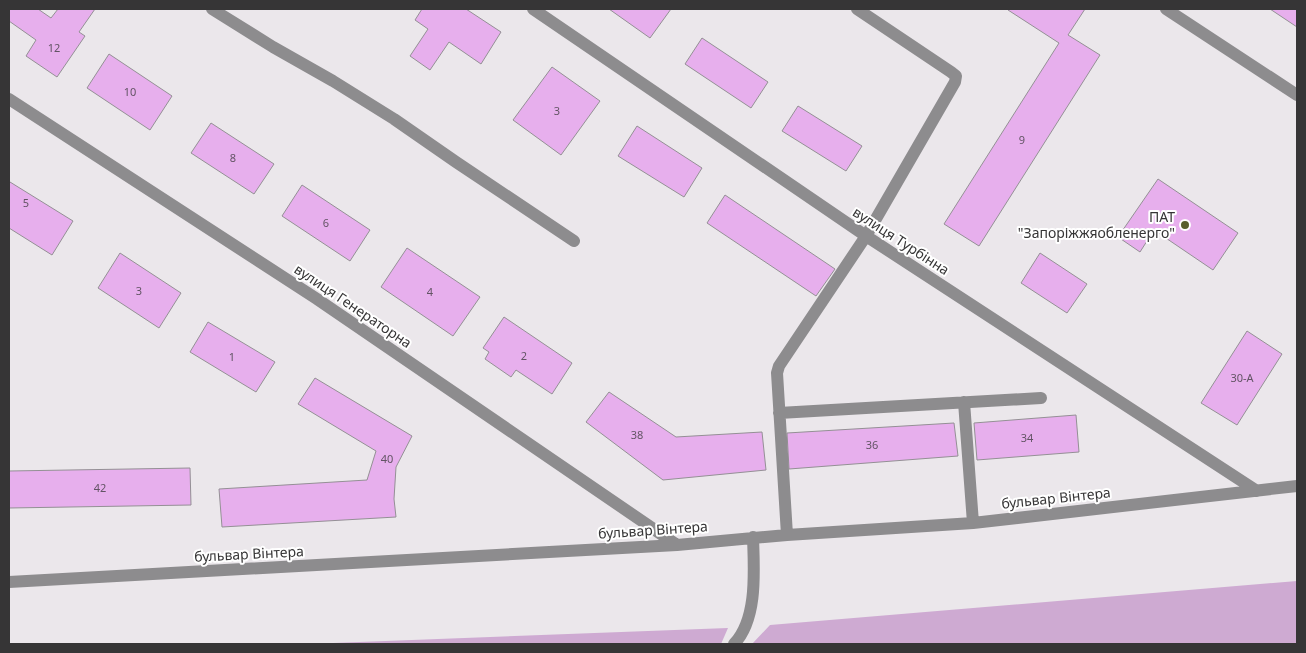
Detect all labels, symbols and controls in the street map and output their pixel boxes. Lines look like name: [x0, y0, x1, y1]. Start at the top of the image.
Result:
house number: 12: [48, 40, 60, 55]
house number: 10: [124, 84, 136, 99]
house number: 3: [554, 103, 560, 118]
house number: 9: [1019, 132, 1025, 147]
house number: 8: [230, 150, 236, 165]
house number: 5: [23, 195, 29, 210]
street label: вулиця Турбінна: [849, 202, 953, 279]
place label: ПАТ "Запоріжжяобленерго": [1018, 207, 1175, 242]
house number: 6: [323, 215, 329, 230]
marker: ПАТ "Запоріжжяобленерго": [1179, 219, 1191, 231]
street label: вулиця Генераторна: [291, 259, 416, 352]
house number: 3: [136, 283, 142, 298]
house number: 4: [427, 284, 434, 299]
house number: 2: [521, 348, 527, 363]
house number: 1: [229, 349, 235, 364]
house number: 30-А: [1230, 370, 1255, 385]
house number: 38: [631, 427, 643, 442]
house number: 34: [1021, 430, 1034, 445]
house number: 36: [866, 437, 878, 452]
house number: 40: [381, 451, 393, 466]
house number: 42: [94, 480, 106, 495]
street label: бульвар Вінтера: [1000, 482, 1112, 513]
street label: бульвар Вінтера: [598, 516, 708, 543]
street label: бульвар Вінтера: [194, 541, 304, 566]

